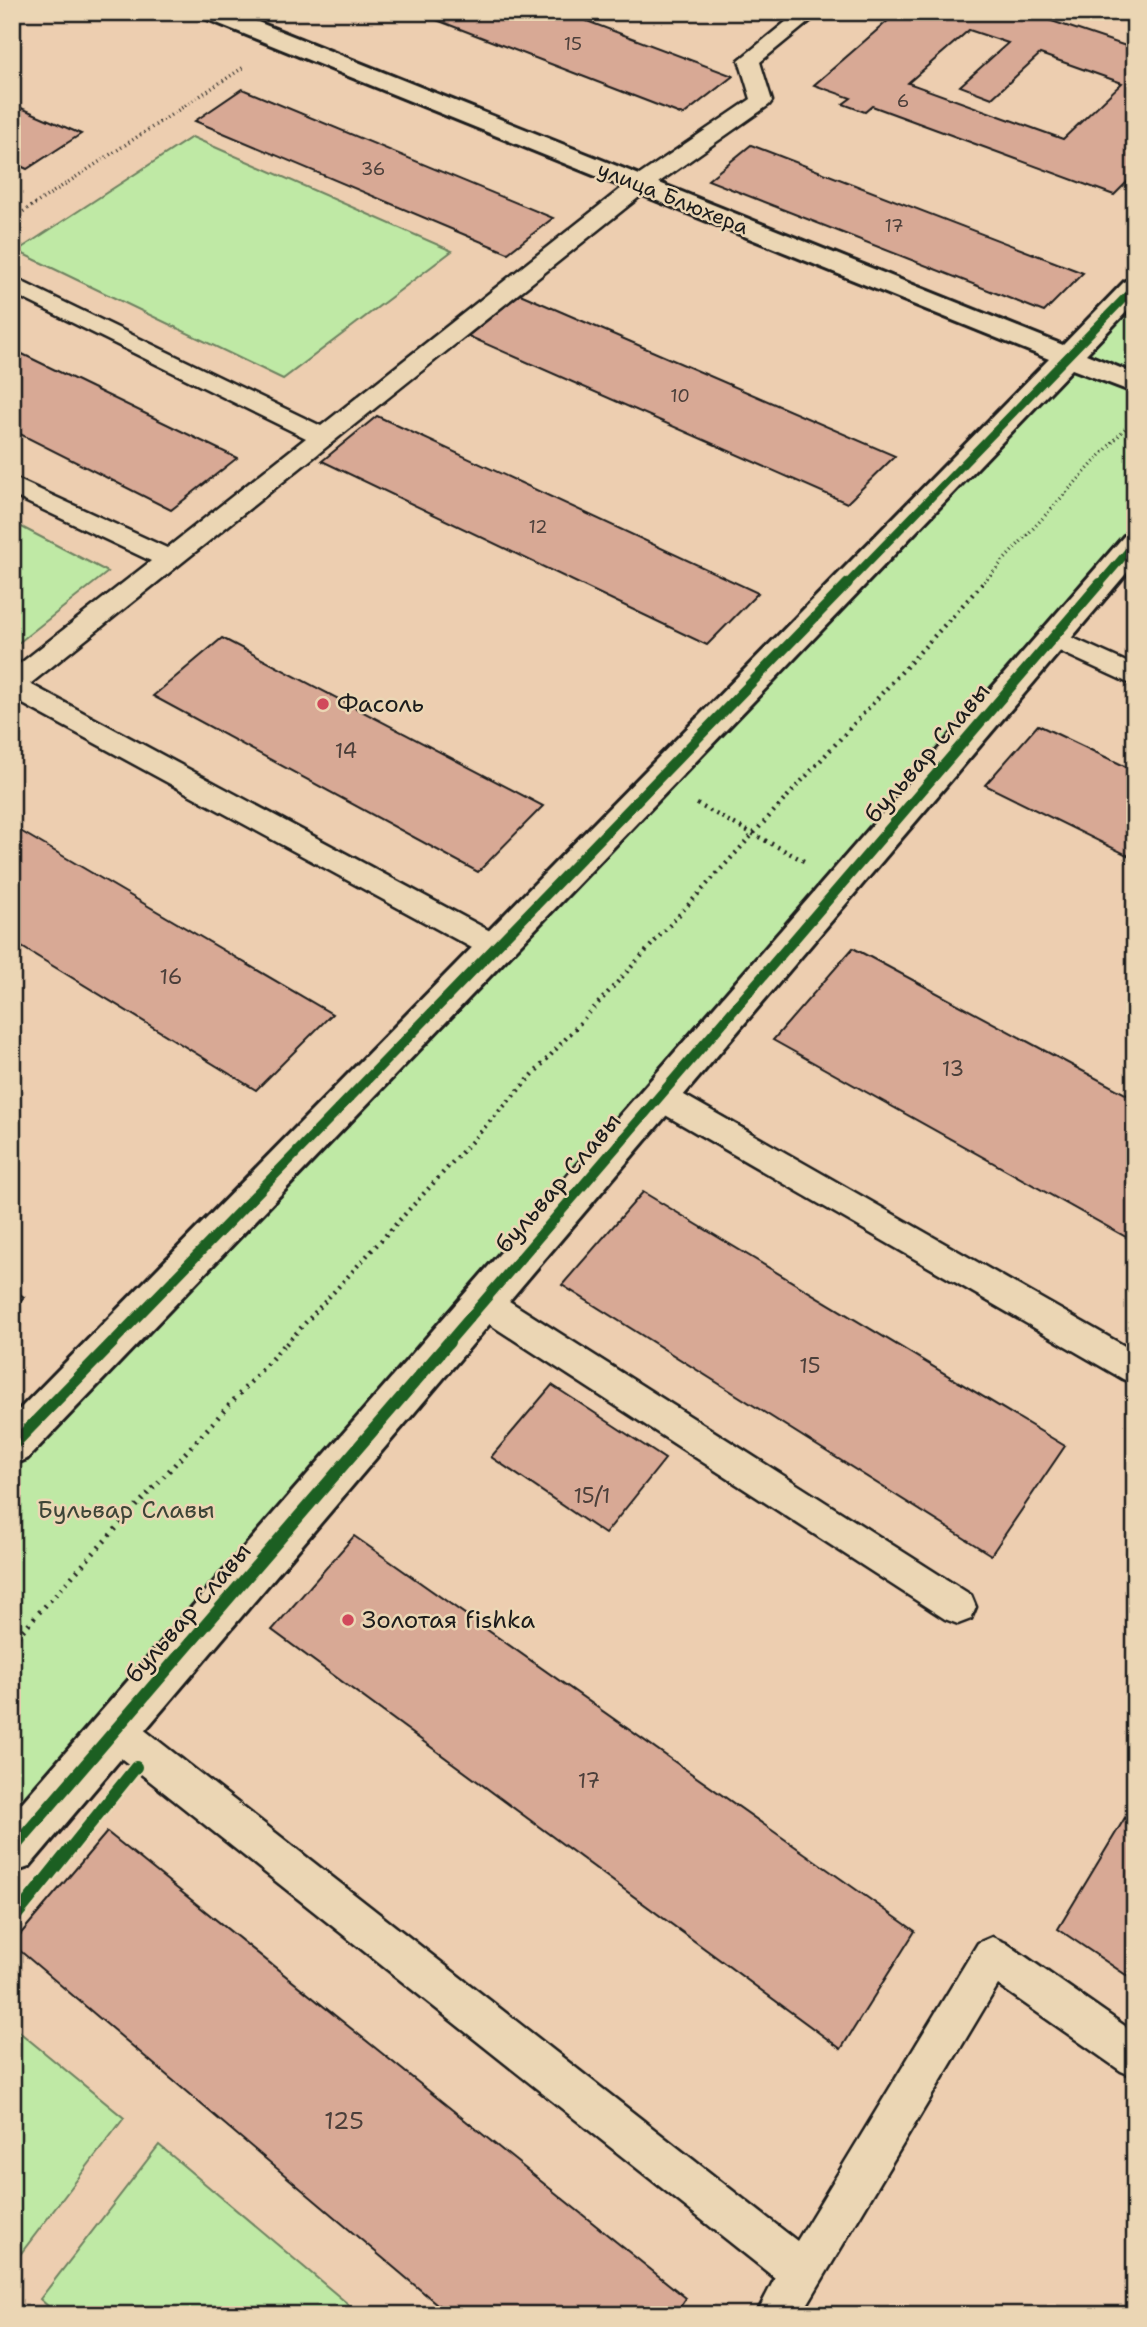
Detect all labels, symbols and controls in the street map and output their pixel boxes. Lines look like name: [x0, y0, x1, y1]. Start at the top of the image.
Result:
house number: 15: [564, 32, 582, 56]
house number: 6: [897, 89, 909, 113]
street label: улица Блюхера: [593, 155, 753, 241]
house number: 36: [361, 157, 385, 181]
house number: 17: [884, 214, 904, 238]
house number: 10: [670, 384, 690, 408]
house number: 12: [528, 515, 548, 539]
street label: бульвар Славы: [857, 676, 997, 830]
place label: Фасоль: [337, 688, 424, 720]
marker: Фасоль: [315, 696, 331, 712]
house number: 14: [335, 737, 357, 765]
house number: 16: [160, 963, 182, 991]
house number: 13: [942, 1055, 964, 1083]
street label: бульвар Славы: [488, 1106, 628, 1260]
house number: 15: [799, 1352, 821, 1380]
house number: 15/1: [573, 1482, 611, 1510]
park label: Бульвар Славы: [37, 1494, 215, 1526]
street label: бульвар Славы: [118, 1536, 258, 1690]
place label: Золотая fishka: [362, 1604, 535, 1636]
marker: Золотая fishka: [340, 1612, 356, 1628]
house number: 17: [578, 1767, 600, 1795]
house number: 125: [324, 2105, 364, 2137]

